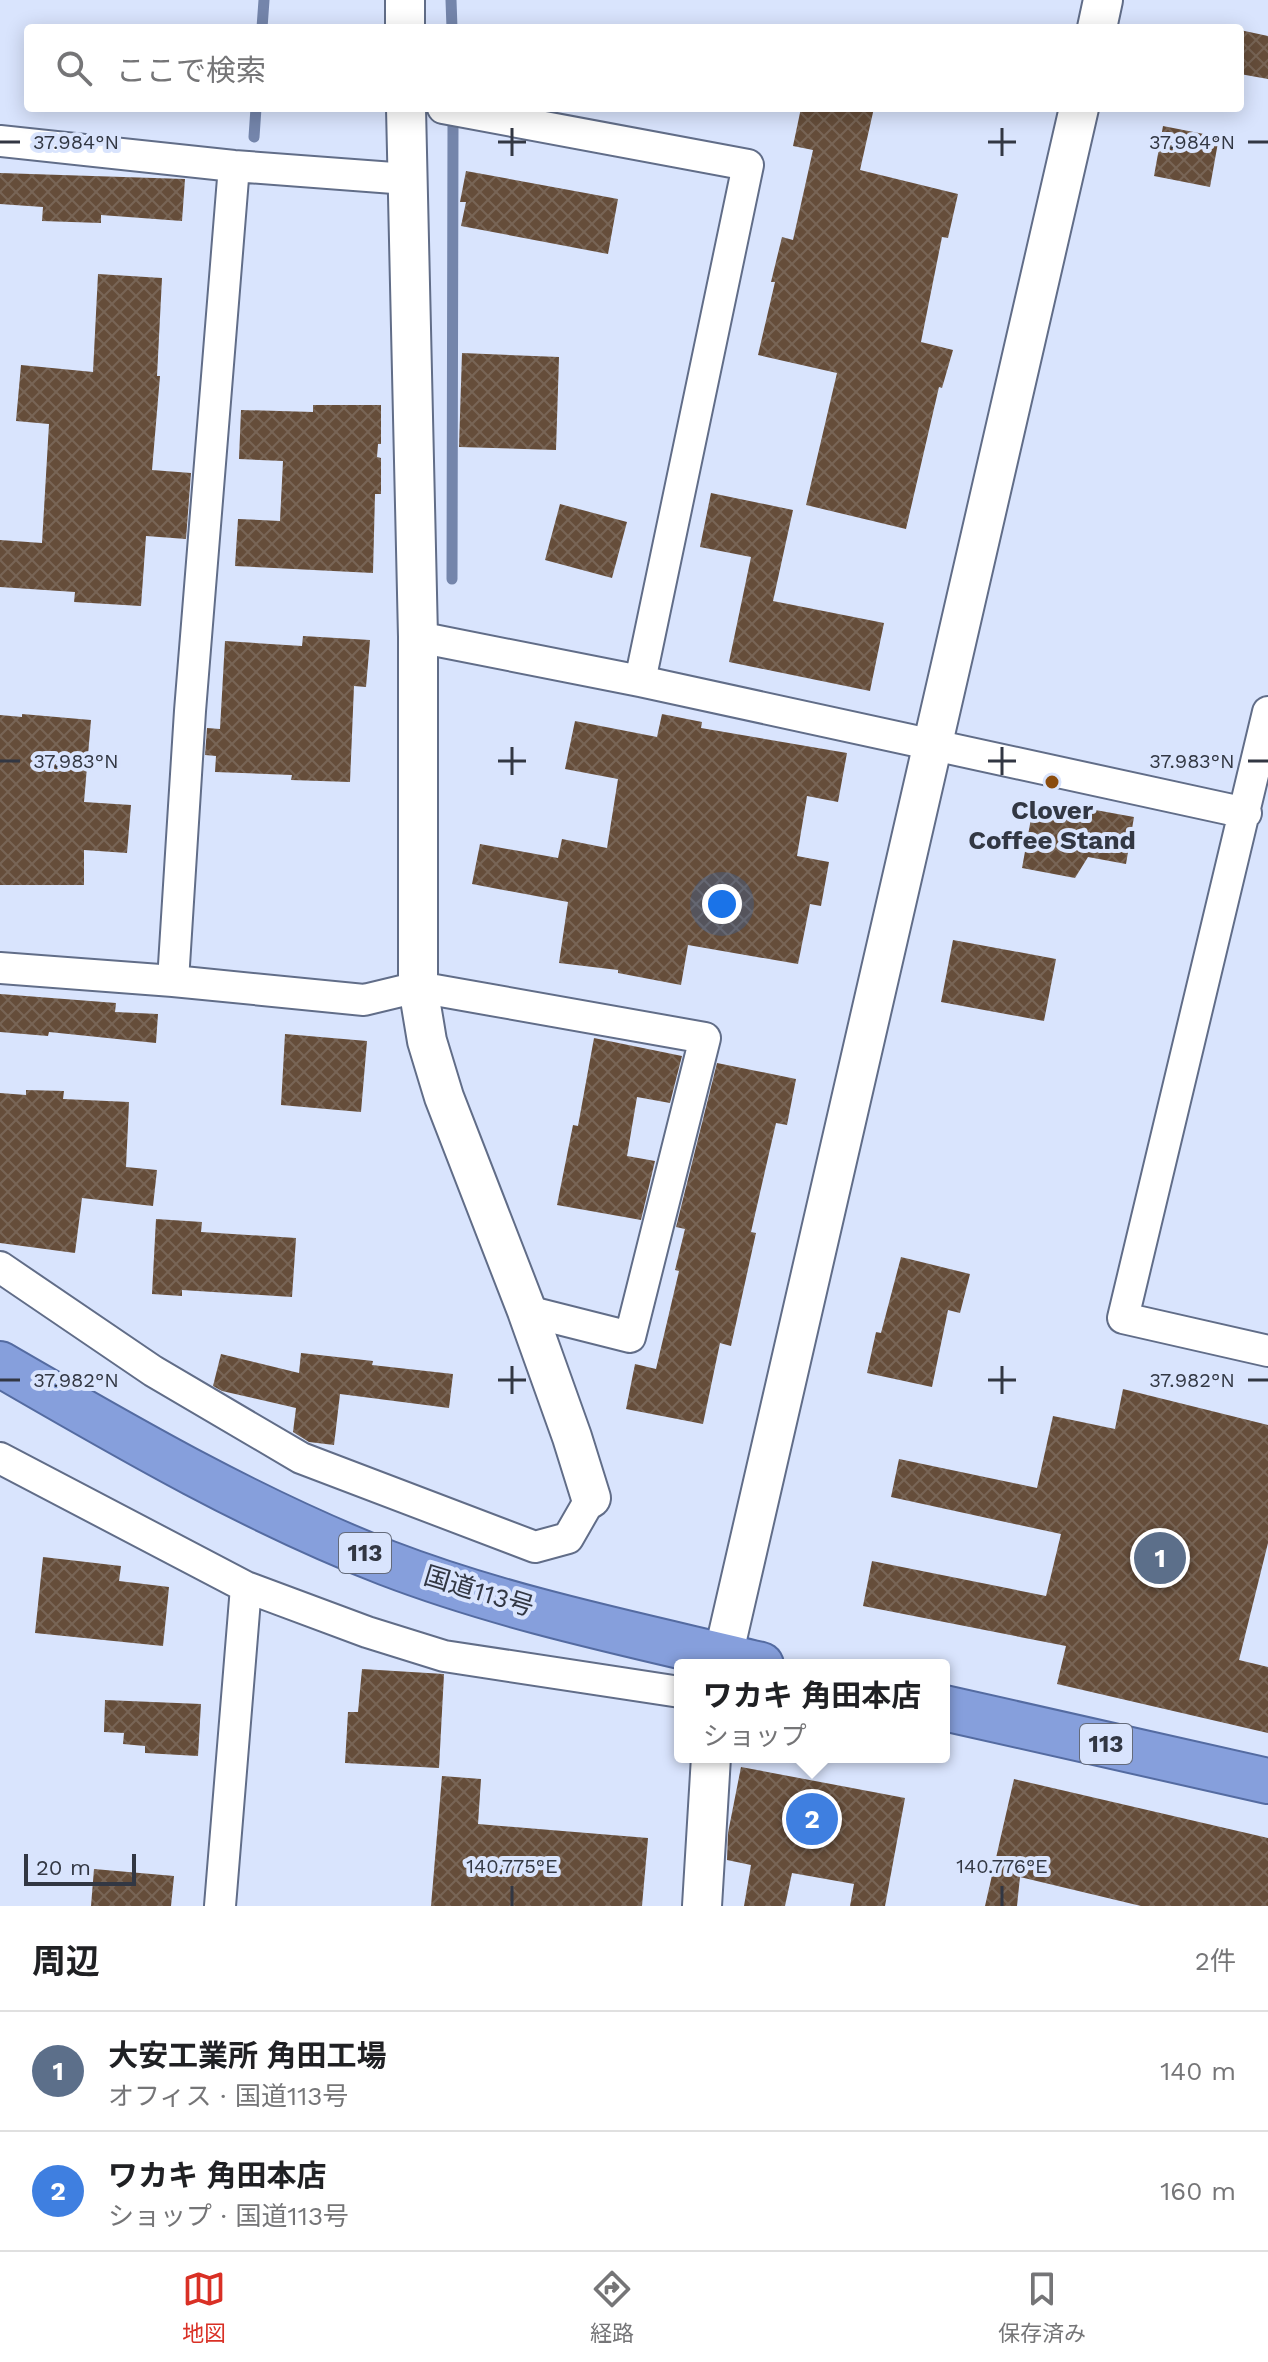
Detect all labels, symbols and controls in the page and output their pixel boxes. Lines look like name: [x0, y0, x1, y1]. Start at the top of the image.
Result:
search box: [24, 24, 1244, 112]
icon: search: [52, 46, 96, 90]
text: ここで検索: [116, 53, 266, 88]
text: 37.984°N: [33, 130, 119, 154]
text: 37.984°N: [1149, 130, 1235, 154]
text: 37.983°N: [33, 749, 119, 773]
text: 37.983°N: [1149, 749, 1235, 773]
marker: Clover Coffee Stand: [1043, 773, 1061, 791]
place label: Clover Coffee Stand: [968, 795, 1136, 855]
your location: [702, 884, 742, 924]
text: 37.982°N: [33, 1368, 119, 1392]
text: 37.982°N: [1149, 1368, 1235, 1392]
pin: 1: [1134, 1528, 1186, 1588]
road number: 113: [339, 1533, 391, 1573]
street label: 国道113号: [420, 1560, 538, 1622]
popup: [674, 1659, 950, 1763]
text: ワカキ 角田本店: [703, 1678, 921, 1713]
text: ショップ: [703, 1721, 807, 1751]
road number: 113: [1080, 1724, 1132, 1764]
pin: 2: [786, 1789, 838, 1849]
scale bar: [24, 1850, 136, 1886]
text: 140.775°E: [466, 1854, 558, 1878]
text: 140.776°E: [956, 1854, 1048, 1878]
text: 20 m: [36, 1855, 91, 1880]
text: 周辺: [32, 1941, 100, 1981]
text: 2件: [1195, 1946, 1236, 1976]
text: 大安工業所 角田工場: [108, 2038, 387, 2073]
text: 1: [52, 2056, 64, 2086]
text: 140 m: [1160, 2056, 1236, 2086]
text: オフィス · 国道113号: [108, 2081, 349, 2111]
text: ワカキ 角田本店: [108, 2158, 327, 2193]
text: 2: [50, 2176, 66, 2206]
text: 160 m: [1160, 2176, 1236, 2206]
text: ショップ · 国道113号: [108, 2201, 349, 2231]
tab: 地図: [182, 2267, 226, 2347]
tab: 経路: [590, 2267, 634, 2347]
tab: 保存済み: [998, 2267, 1086, 2347]

